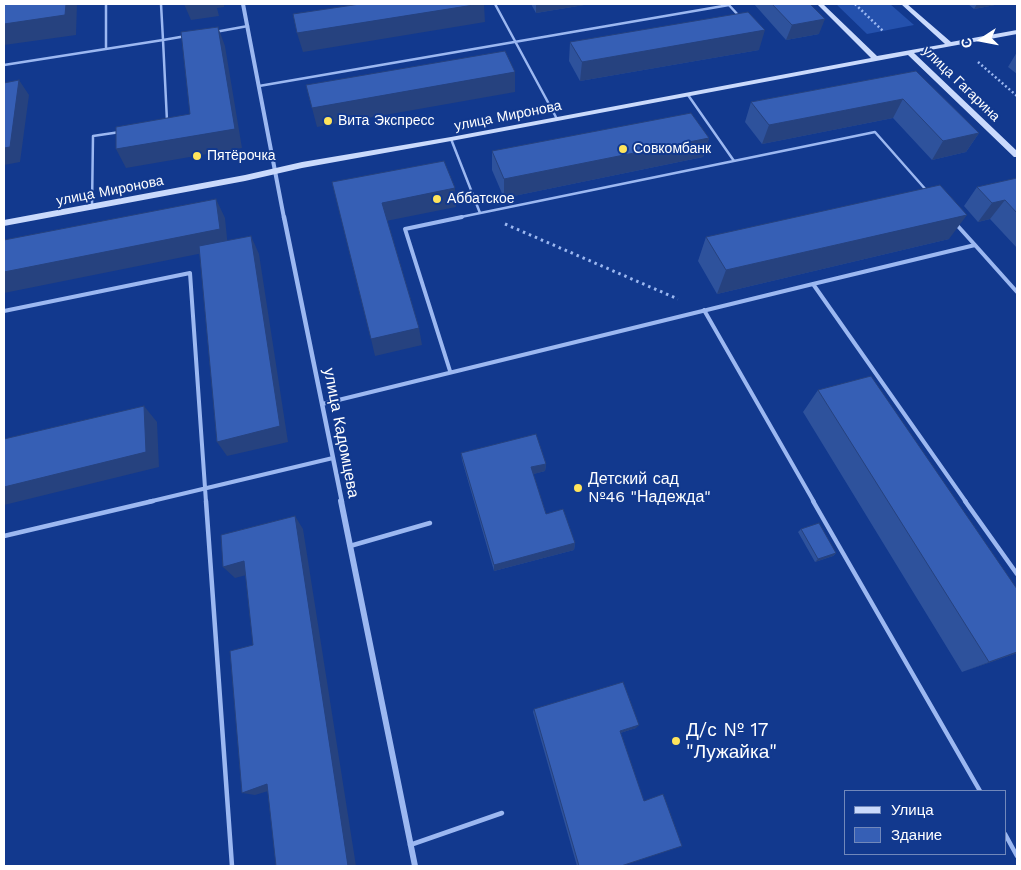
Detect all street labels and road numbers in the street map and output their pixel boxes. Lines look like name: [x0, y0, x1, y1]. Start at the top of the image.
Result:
street label: улица Гагарина: [919, 43, 1003, 125]
street label: улица Миронова: [453, 97, 563, 135]
street label: улица Миронова: [55, 172, 165, 210]
street label: улица Кадомцева: [319, 366, 363, 500]

